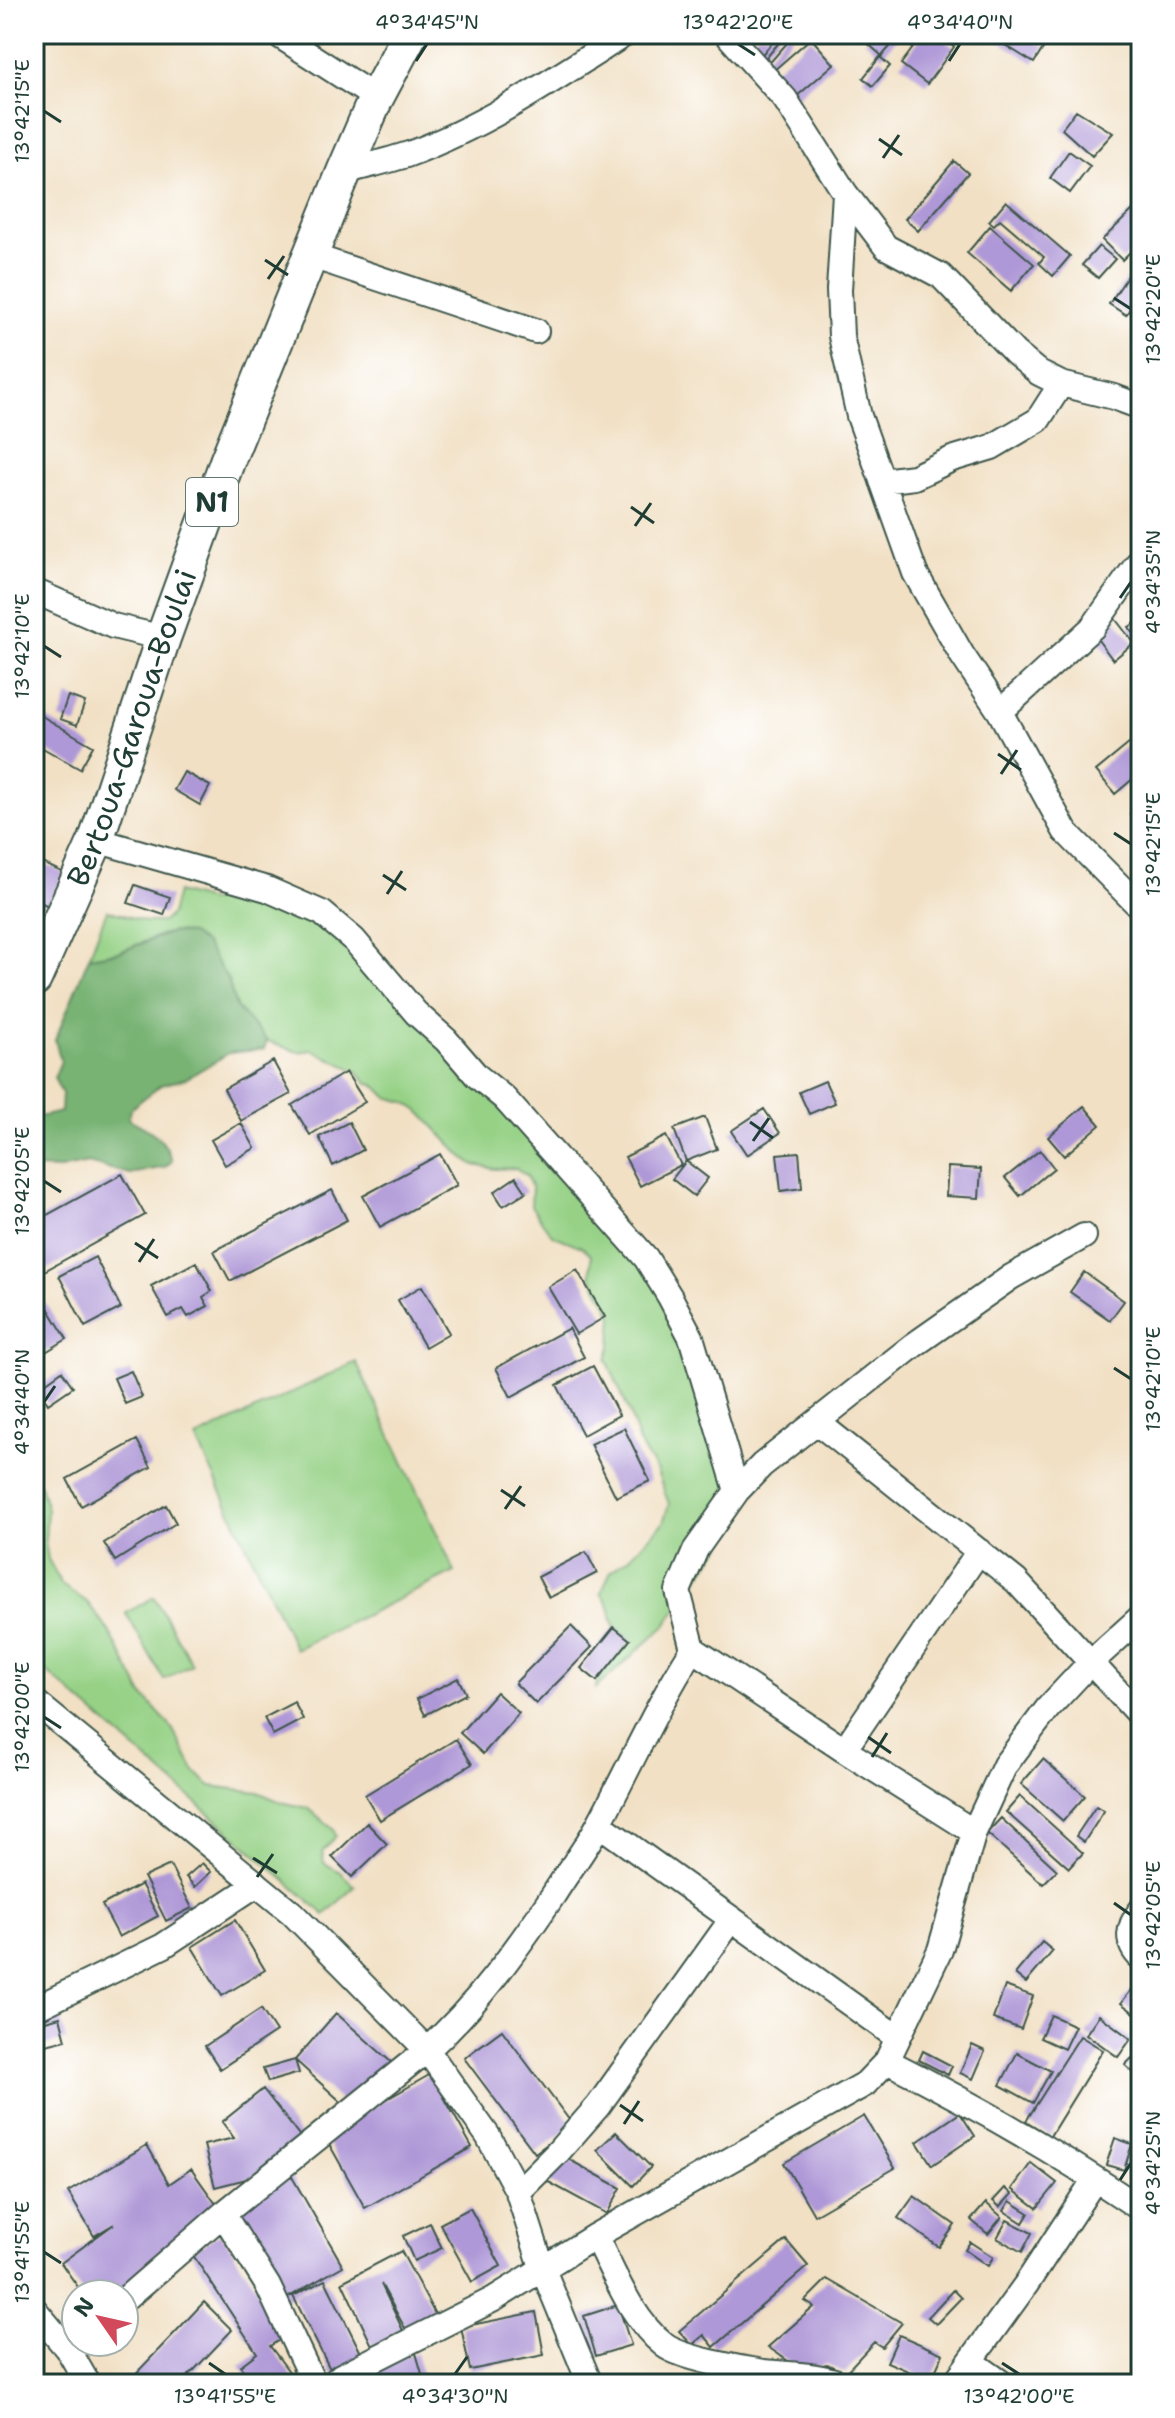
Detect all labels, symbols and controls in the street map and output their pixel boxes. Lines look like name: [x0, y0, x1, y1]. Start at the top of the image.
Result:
text: 4°34'45"N: [375, 9, 479, 35]
text: 13°42'20"E: [683, 9, 793, 35]
text: 4°34'40"N: [907, 9, 1013, 35]
text: 13°42'15"E: [9, 59, 35, 163]
text: 13°42'20"E: [1140, 254, 1166, 364]
road number: N1: [186, 478, 238, 526]
text: 4°34'35"N: [1140, 530, 1166, 634]
street label: Bertoua-Garoua-Boulai: [57, 563, 206, 893]
text: 13°42'10"E: [9, 593, 35, 699]
text: 13°42'15"E: [1140, 792, 1166, 896]
text: 13°42'05"E: [9, 1126, 35, 1236]
text: 13°42'10"E: [1140, 1326, 1166, 1432]
text: 4°34'40"N: [9, 1349, 35, 1455]
text: 13°42'00"E: [9, 1661, 35, 1773]
text: 13°42'05"E: [1140, 1860, 1166, 1970]
text: 4°34'25"N: [1140, 2111, 1166, 2215]
text: 13°41'55"E: [9, 2201, 35, 2303]
north arrow: [60, 2278, 140, 2358]
text: N: [67, 2292, 101, 2322]
text: 13°41'55"E: [174, 2383, 276, 2409]
text: 4°34'30"N: [402, 2383, 508, 2409]
text: 13°42'00"E: [963, 2383, 1075, 2409]

